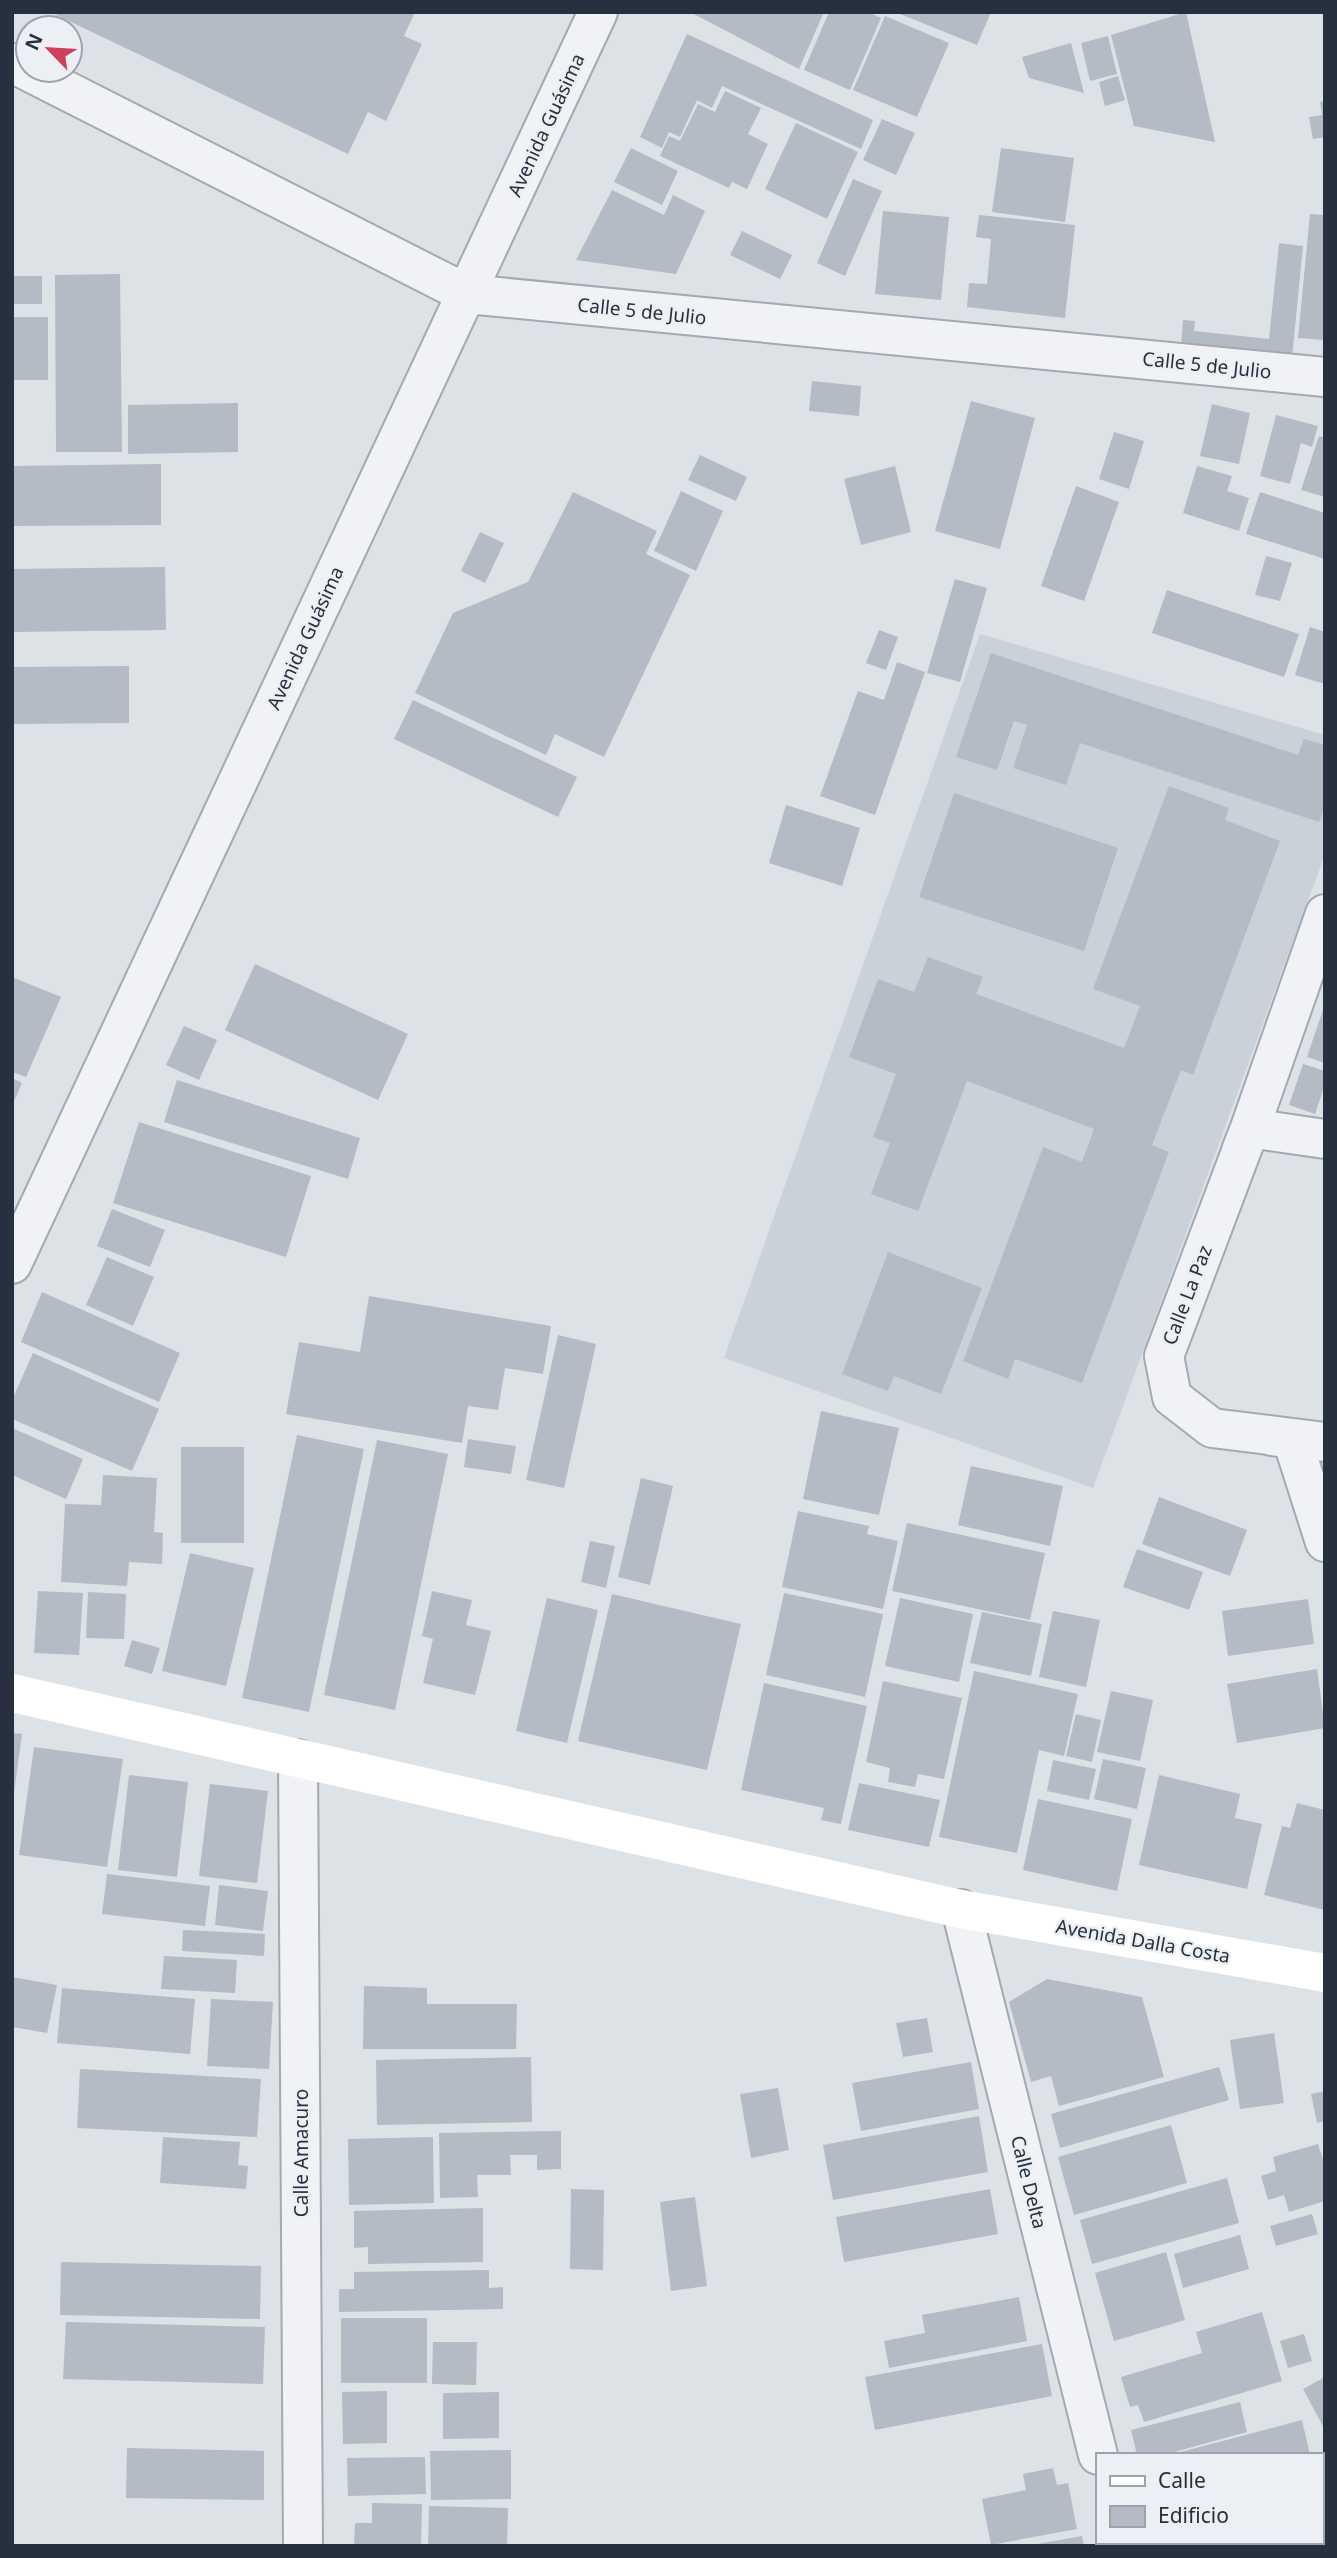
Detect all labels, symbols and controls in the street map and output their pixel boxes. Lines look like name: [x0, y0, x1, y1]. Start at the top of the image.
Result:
north arrow: [14, 14, 84, 84]
text: N: [19, 29, 49, 54]
street label: Avenida Guásima: [501, 49, 591, 201]
street label: Calle 5 de Julio: [576, 291, 708, 331]
street label: Calle 5 de Julio: [1141, 345, 1273, 385]
street label: Avenida Guásima: [260, 562, 350, 714]
street label: Calle La Paz: [1156, 1241, 1218, 1349]
street label: Avenida Dalla Costa: [1054, 1913, 1232, 1969]
street label: Calle Amacuro: [288, 2089, 314, 2217]
street label: Calle Delta: [1005, 2133, 1053, 2231]
legend: [1096, 2453, 1323, 2544]
text: Calle: [1158, 2466, 1206, 2494]
text: Edificio: [1158, 2501, 1229, 2529]

